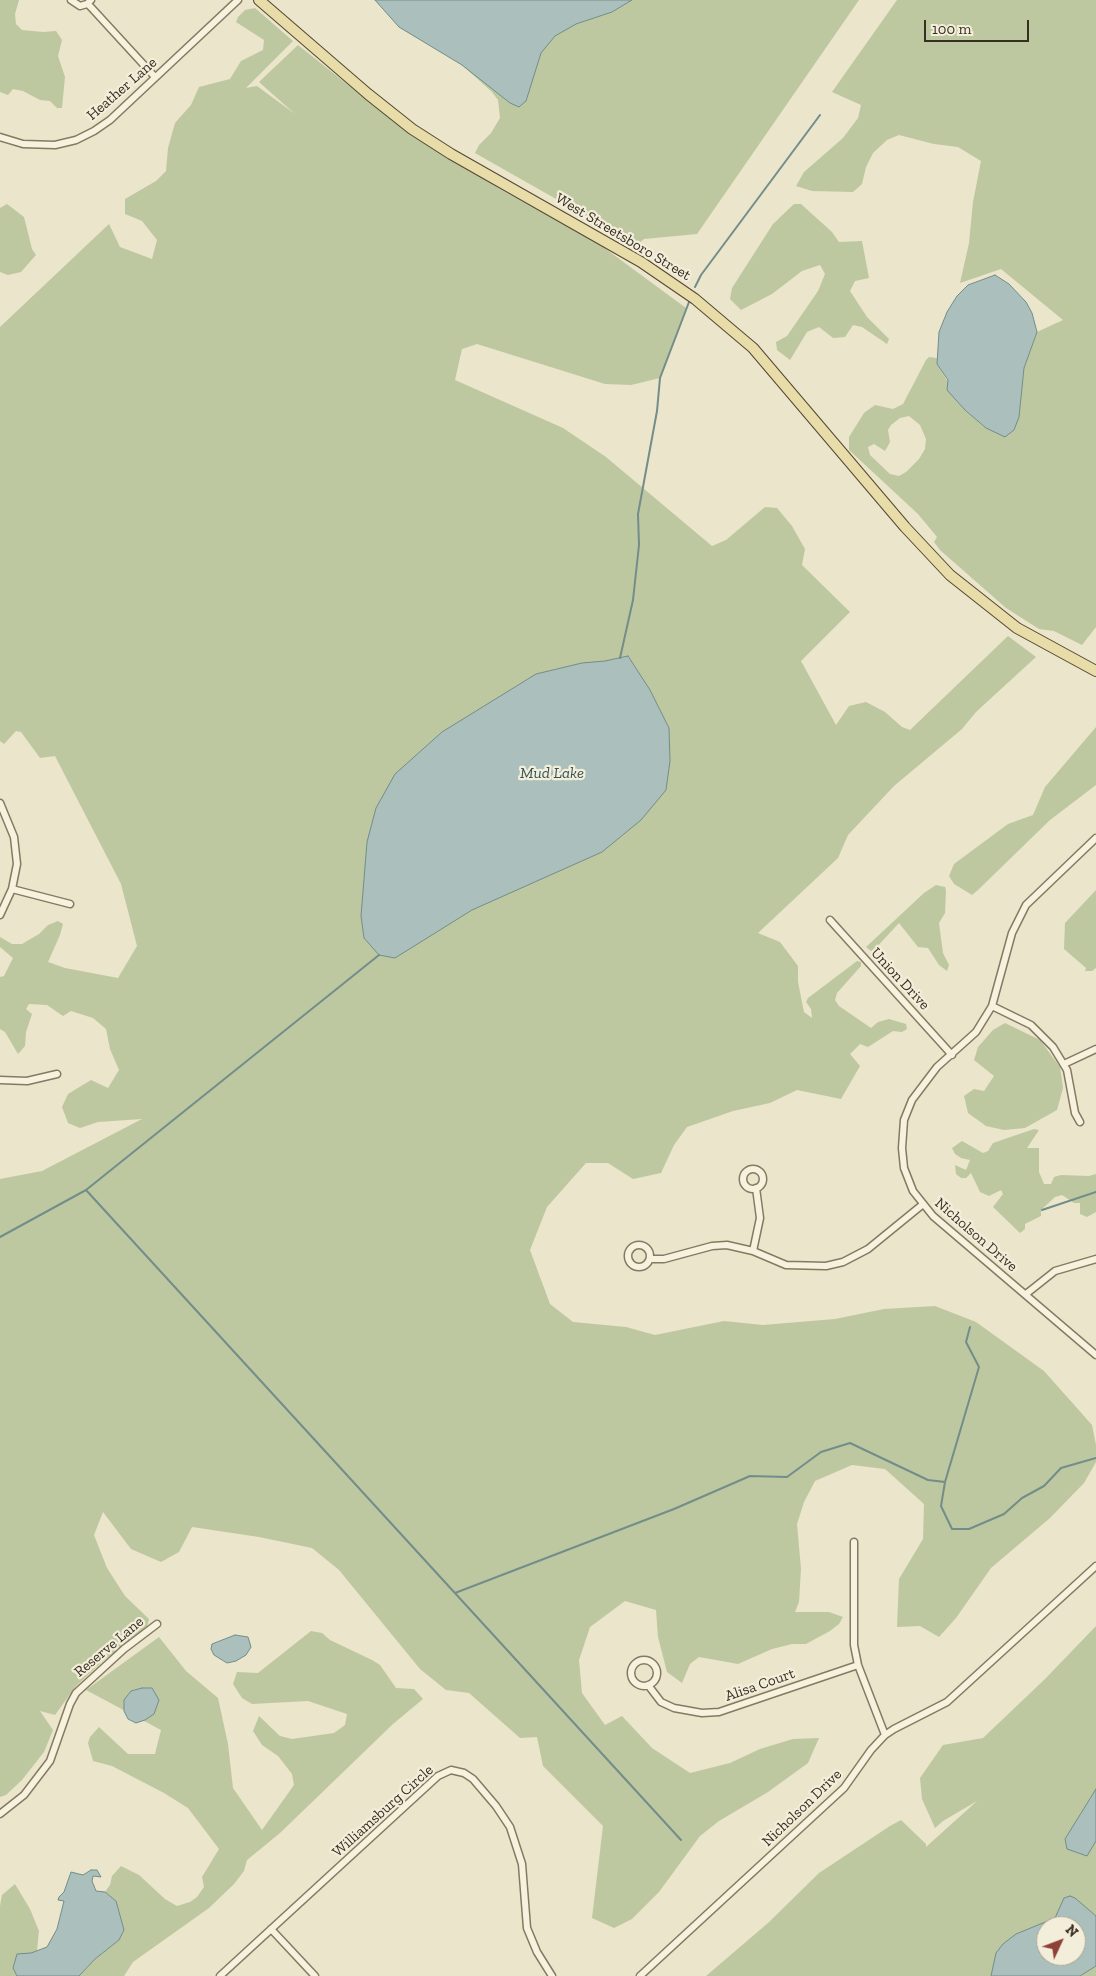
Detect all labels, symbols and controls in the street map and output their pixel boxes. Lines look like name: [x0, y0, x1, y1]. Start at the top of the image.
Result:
scale bar: [926, 10, 1031, 42]
text: 100 m: [932, 20, 971, 38]
street label: Heather Lane: [83, 54, 161, 124]
street label: West Streetsboro Street: [552, 189, 694, 285]
water label: Mud Lake: [520, 763, 584, 783]
street label: Union Drive: [867, 944, 933, 1014]
street label: Nicholson Drive: [931, 1194, 1021, 1276]
street label: Reserve Lane: [71, 1613, 147, 1681]
street label: Alisa Court: [723, 1665, 797, 1705]
street label: Williamsburg Circle: [329, 1761, 437, 1861]
street label: Nicholson Drive: [758, 1766, 846, 1850]
north arrow: [1036, 1916, 1086, 1966]
text: N: [1062, 1921, 1081, 1941]

